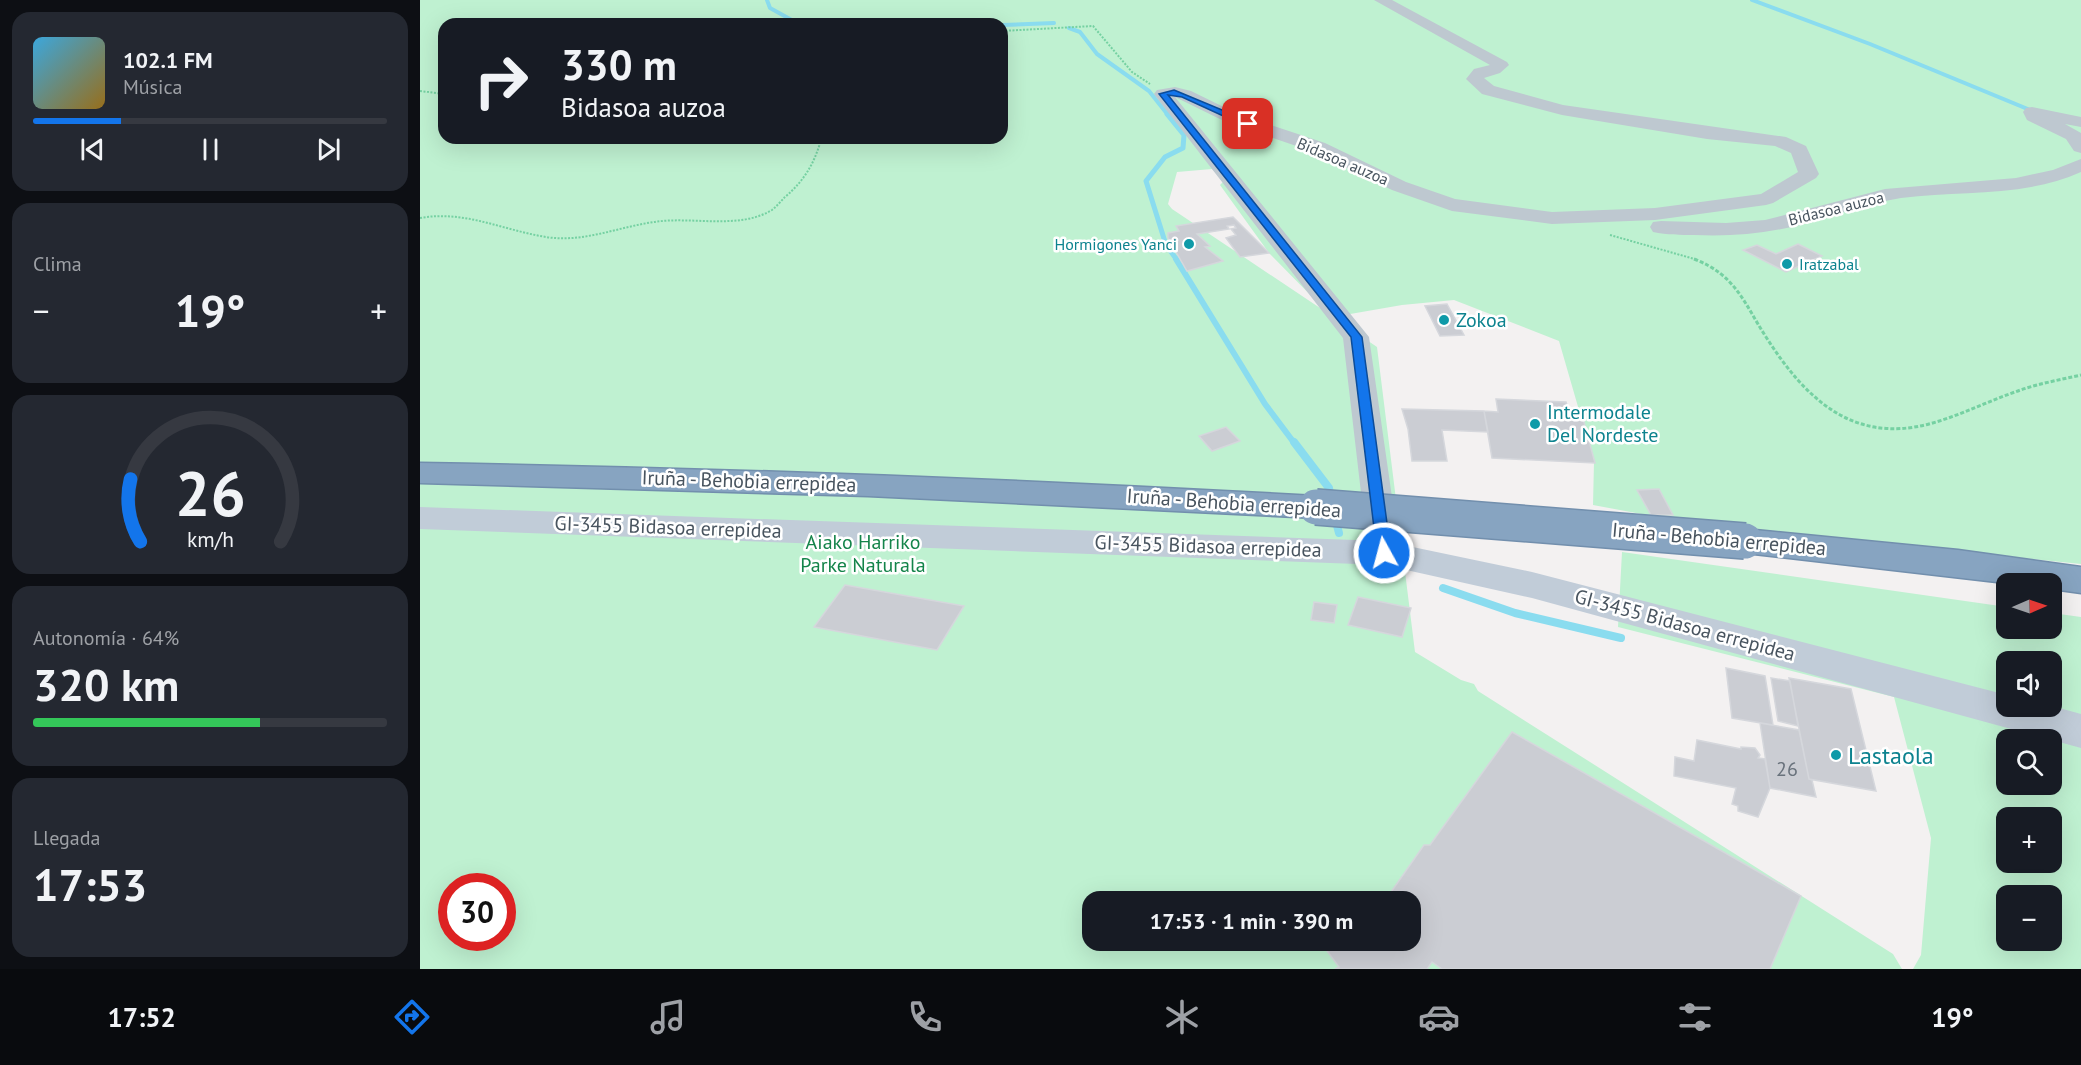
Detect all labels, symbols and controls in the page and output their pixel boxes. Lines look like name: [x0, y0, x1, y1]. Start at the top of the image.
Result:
text: 330 m: [561, 37, 677, 92]
icon: right: [462, 42, 540, 120]
text: 102.1 FM: [123, 46, 213, 74]
text: Música: [123, 74, 182, 100]
text: Bidasoa auzoa: [561, 90, 726, 124]
pin: [1222, 98, 1273, 149]
icon: arrive: [1231, 107, 1264, 140]
icon: previous: [76, 133, 109, 166]
icon: pause: [194, 133, 227, 166]
icon: next: [312, 133, 345, 166]
street label: Bidasoa auzoa: [1294, 133, 1392, 189]
street label: Bidasoa auzoa: [1786, 186, 1886, 230]
place label: Hormigones Yanci: [1054, 234, 1177, 254]
marker: Hormigones Yanci: [1182, 237, 1196, 251]
text: Clima: [33, 251, 82, 277]
place label: Iratzabal: [1799, 254, 1859, 274]
marker: Iratzabal: [1780, 257, 1794, 271]
text: 19°: [175, 281, 245, 339]
text: −: [33, 289, 50, 332]
text: +: [370, 289, 387, 332]
place label: Zokoa: [1456, 307, 1507, 333]
marker: Zokoa: [1437, 313, 1451, 327]
place label: Intermodale Del Nordeste: [1547, 399, 1658, 448]
marker: Intermodale Del Nordeste: [1528, 417, 1542, 431]
text: 26: [175, 452, 245, 533]
street label: Iruña - Behobia errepidea: [641, 464, 857, 498]
street label: Iruña - Behobia errepidea: [1126, 483, 1342, 523]
street label: GI-3455 Bidasoa errepidea: [554, 510, 782, 544]
street label: Iruña - Behobia errepidea: [1611, 517, 1827, 561]
position arrow: [1352, 521, 1416, 585]
text: km/h: [186, 525, 233, 553]
park label: Aiako Harriko Parke Naturala: [800, 529, 926, 578]
street label: GI-3455 Bidasoa errepidea: [1094, 529, 1322, 563]
north arrow: [1996, 573, 2062, 639]
map controls: [1996, 573, 2062, 951]
street label: GI-3455 Bidasoa errepidea: [1572, 583, 1798, 667]
text: Autonomía · 64%: [33, 625, 179, 651]
button: sound: [1996, 651, 2062, 717]
text: 320 km: [33, 655, 179, 713]
button: search: [1996, 729, 2062, 795]
place label: Lastaola: [1848, 740, 1934, 771]
marker: Lastaola: [1829, 748, 1843, 762]
house number: 26: [1776, 756, 1798, 782]
button: +: [1996, 807, 2062, 873]
text: Llegada: [33, 825, 100, 851]
text: 17:53: [33, 855, 147, 913]
speed limit sign: 30: [438, 873, 516, 951]
button: −: [1996, 885, 2062, 951]
text: 17:53 · 1 min · 390 m: [1150, 907, 1353, 935]
icon: directions: [391, 996, 433, 1038]
icon: music: [647, 996, 689, 1038]
icon: phone: [904, 996, 946, 1038]
icon: climate: [1161, 996, 1203, 1038]
icon: car: [1418, 996, 1460, 1038]
icon: filters: [1674, 996, 1716, 1038]
text: 17:52: [107, 1000, 176, 1034]
text: 19°: [1931, 1000, 1974, 1034]

